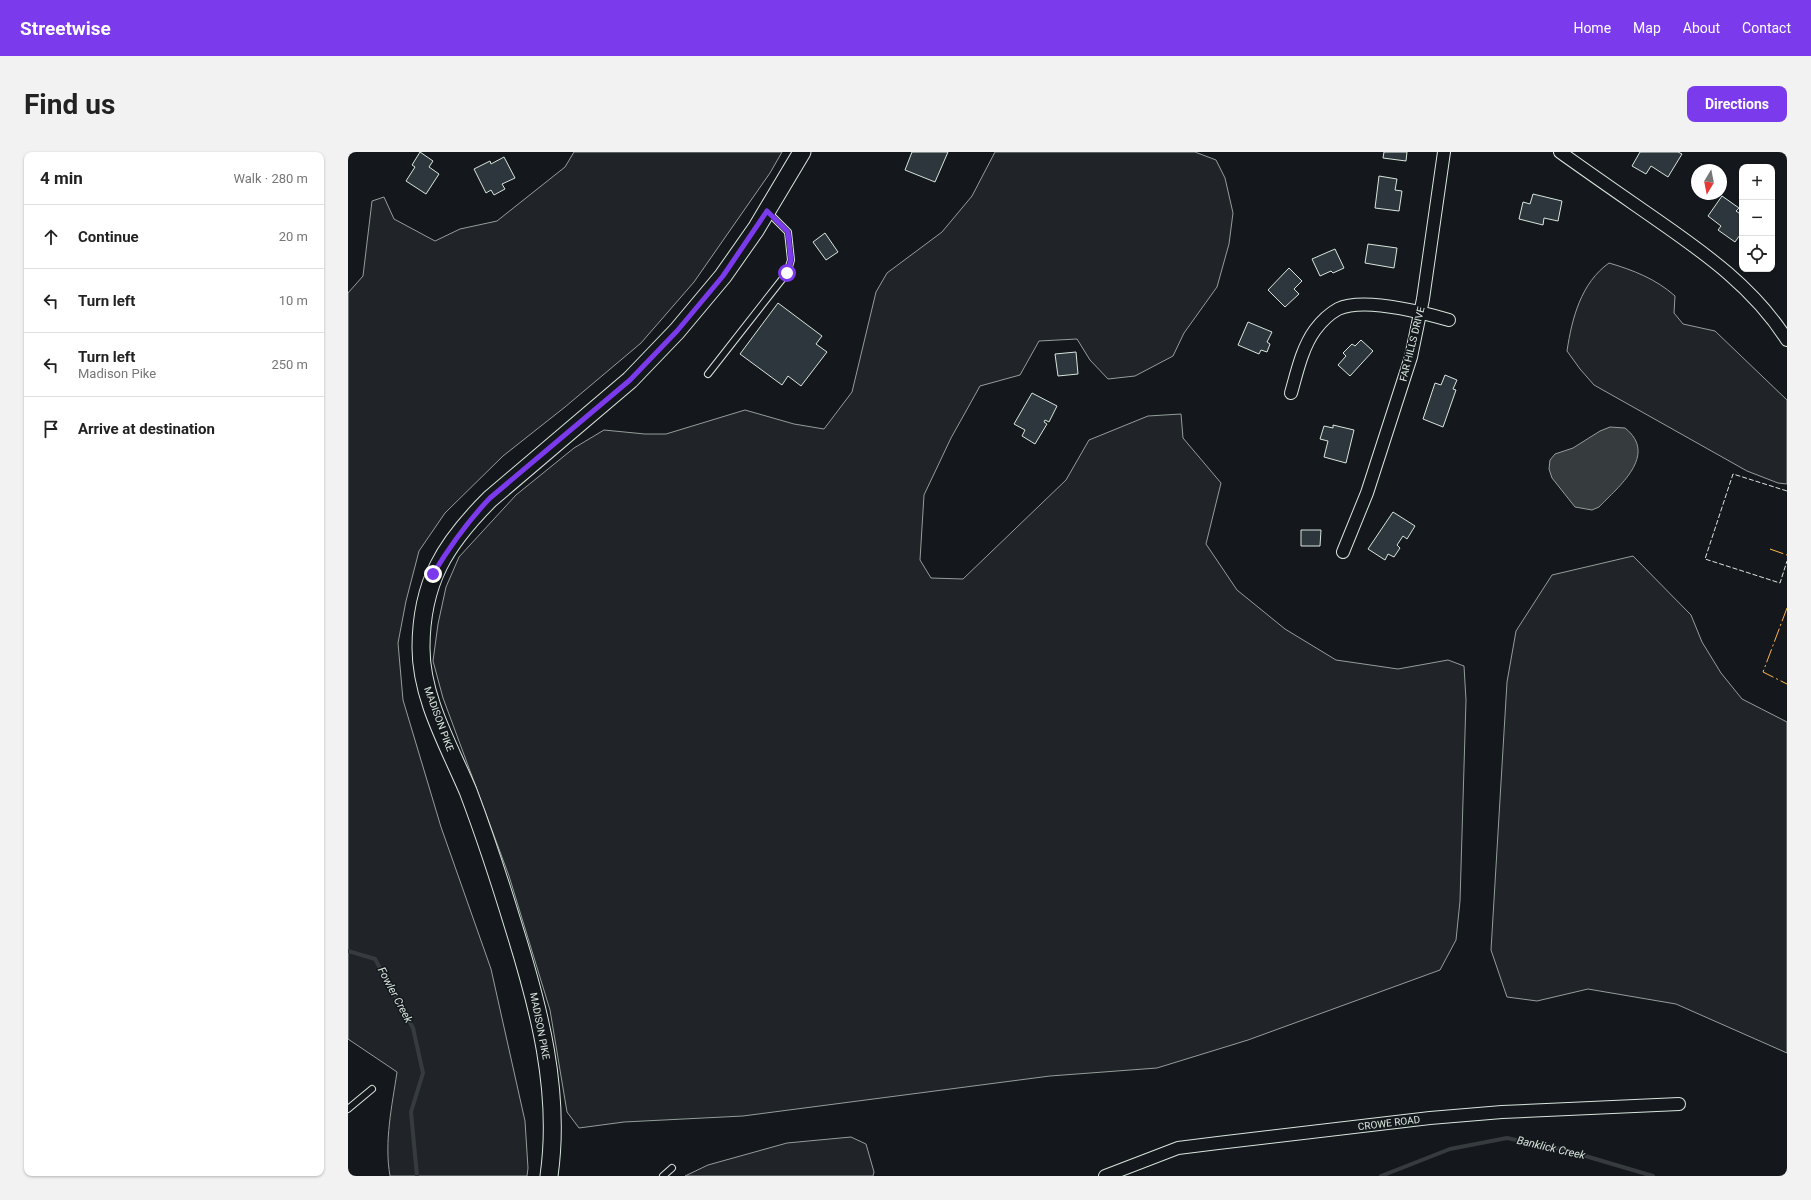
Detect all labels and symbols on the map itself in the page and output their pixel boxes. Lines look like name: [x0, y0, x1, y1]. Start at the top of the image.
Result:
north arrow: [1691, 164, 1727, 200]
route start: [778, 264, 796, 282]
street label: FAR HILLS DRIVE: [1397, 305, 1427, 382]
route end: [424, 565, 442, 583]
street label: MADISON PIKE: [422, 685, 456, 753]
water label: Fowler Creek: [375, 965, 415, 1026]
street label: MADISON PIKE: [528, 992, 552, 1061]
street label: CROWE ROAD: [1357, 1114, 1421, 1132]
water label: Banklick Creek: [1516, 1134, 1587, 1162]

